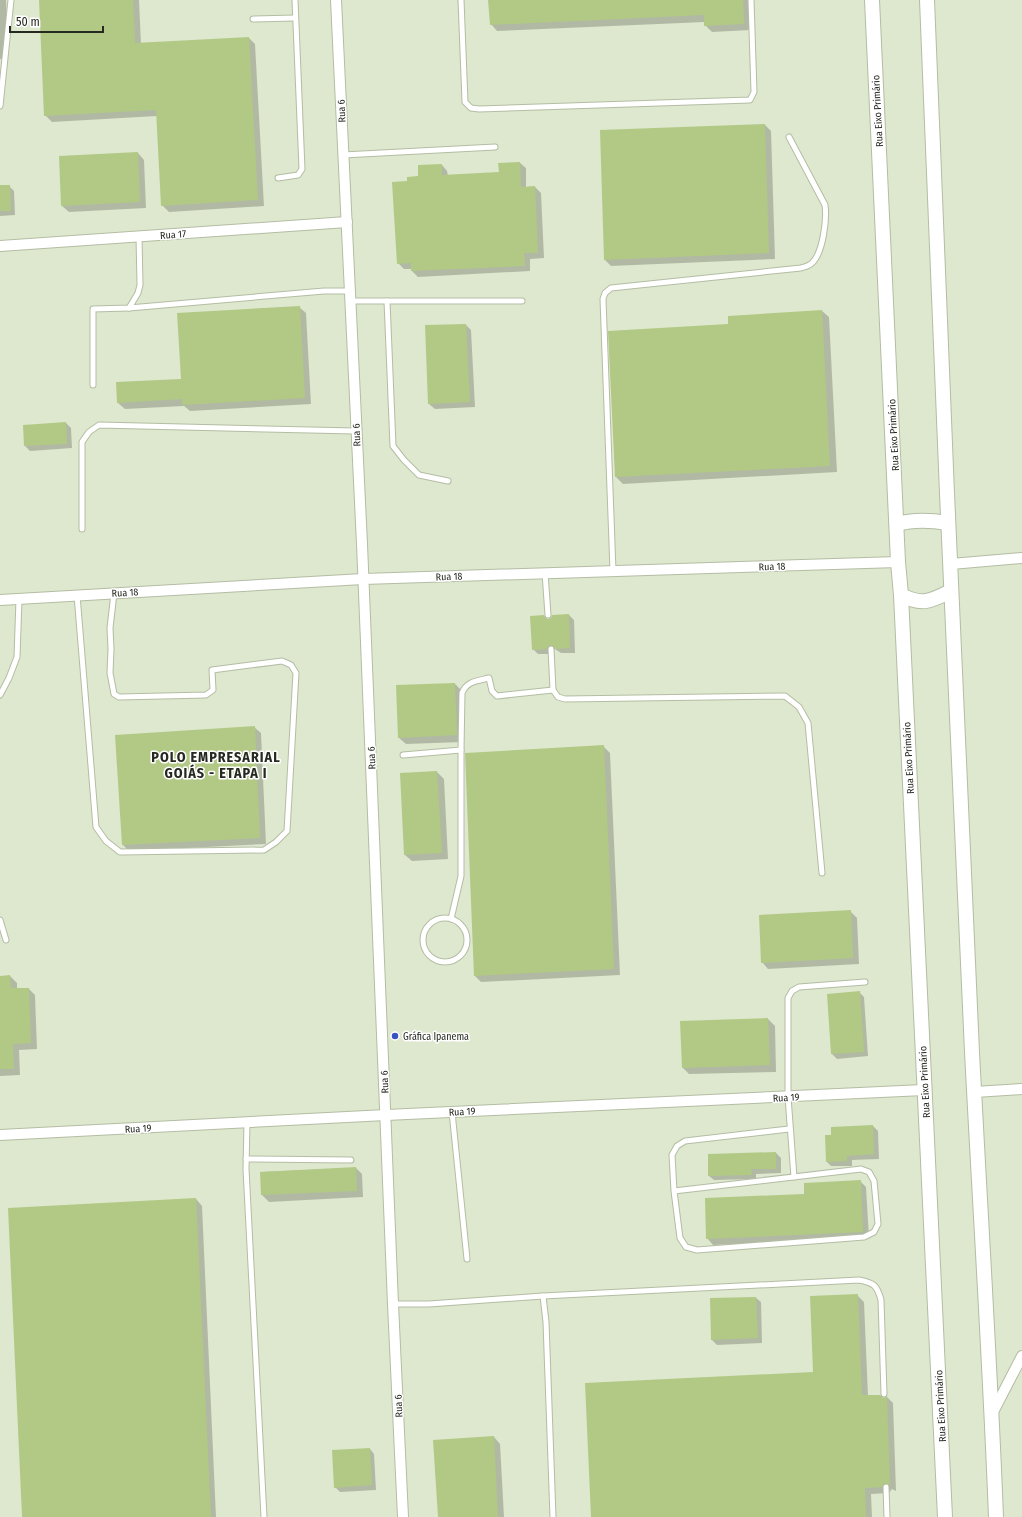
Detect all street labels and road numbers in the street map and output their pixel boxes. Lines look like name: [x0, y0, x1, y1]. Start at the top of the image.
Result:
street label: Rua Eixo Primário: [870, 75, 886, 147]
street label: Rua 6: [335, 99, 349, 123]
street label: Rua 17: [160, 228, 186, 242]
street label: Rua Eixo Primário: [886, 399, 902, 471]
street label: Rua 6: [350, 423, 364, 447]
street label: Rua 18: [758, 561, 786, 573]
street label: Rua 18: [435, 571, 463, 583]
street label: Rua 18: [111, 586, 139, 600]
street label: Rua Eixo Primário: [901, 722, 917, 794]
street label: Rua 6: [366, 746, 378, 770]
street label: Rua Eixo Primário: [917, 1046, 933, 1118]
street label: Rua 6: [379, 1070, 391, 1094]
street label: Rua 19: [772, 1091, 800, 1105]
street label: Rua 19: [448, 1105, 476, 1119]
street label: Rua 19: [124, 1122, 152, 1136]
street label: Rua Eixo Primário: [933, 1370, 949, 1442]
street label: Rua 6: [392, 1394, 406, 1418]

